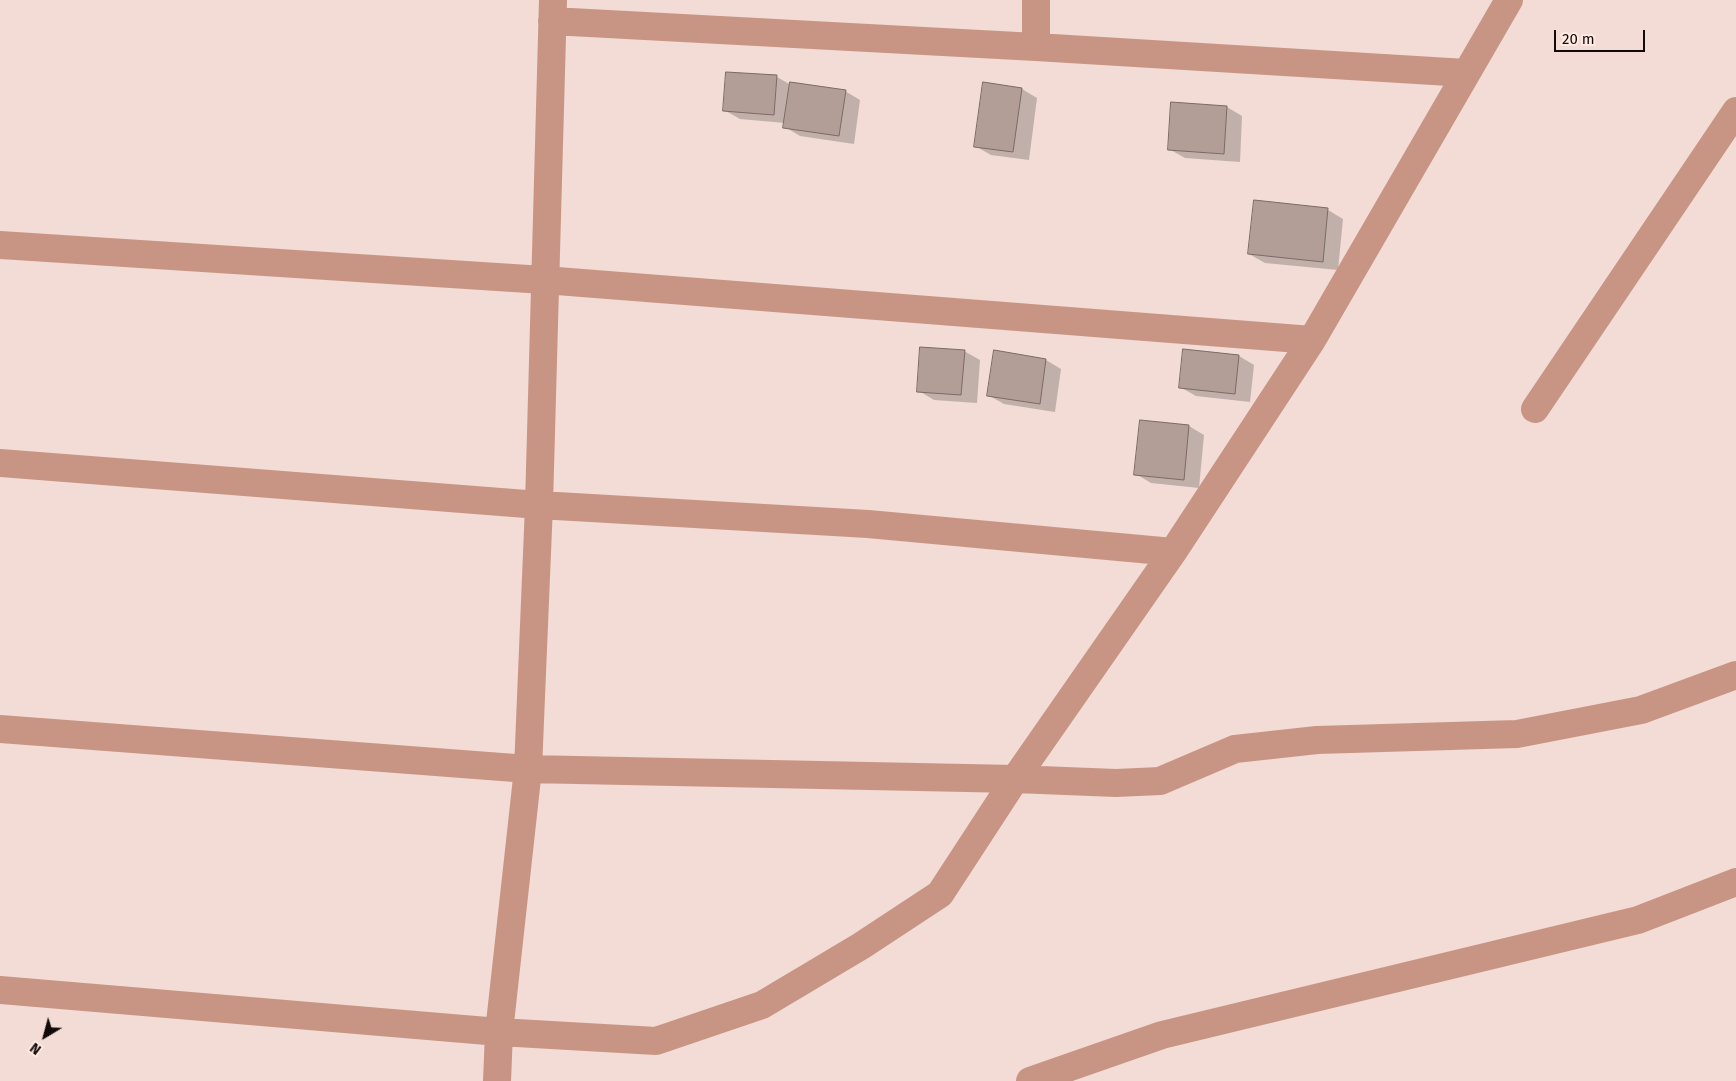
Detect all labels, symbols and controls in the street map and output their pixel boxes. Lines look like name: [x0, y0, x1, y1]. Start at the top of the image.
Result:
scale bar: [1556, 20, 1647, 52]
text: 20 m: [1562, 30, 1595, 48]
north arrow: [20, 1011, 70, 1061]
text: N: [27, 1039, 45, 1058]

